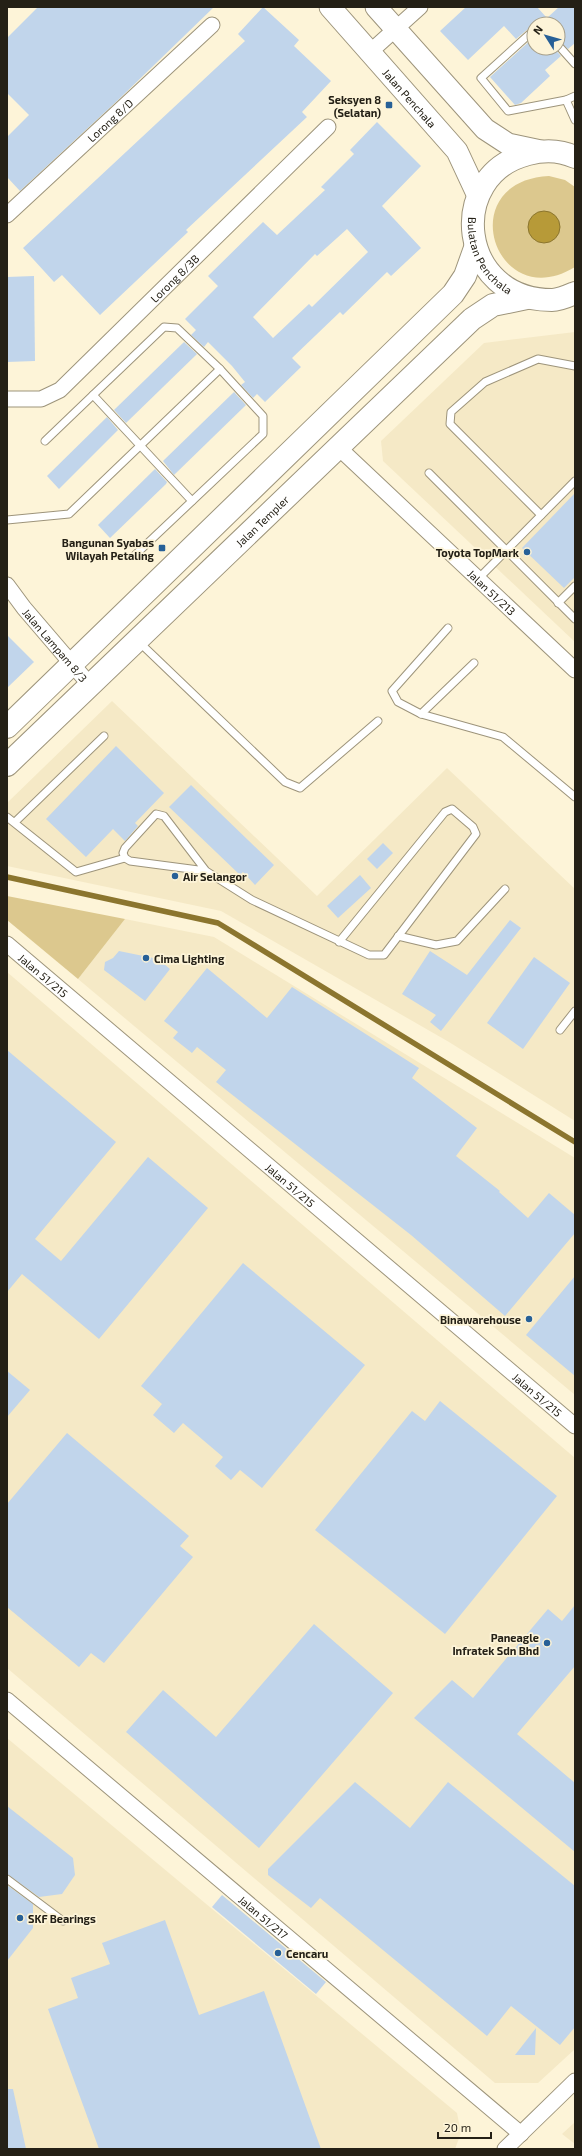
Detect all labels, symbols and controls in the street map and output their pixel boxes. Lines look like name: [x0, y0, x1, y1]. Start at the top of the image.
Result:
north arrow: [526, 16, 566, 56]
text: N: [530, 23, 545, 37]
street label: Jalan Penchala: [381, 66, 439, 130]
place label: Seksyen 8 (Selatan): [328, 93, 381, 119]
street label: Lorong 8/D: [84, 96, 135, 144]
marker: Seksyen 8 (Selatan): [384, 100, 394, 110]
street label: Bulatan Penchala: [466, 217, 515, 296]
street label: Lorong 8/3B: [147, 251, 201, 305]
street label: Jalan Templer: [233, 492, 291, 549]
place label: Bangunan Syabas Wilayah Petaling: [62, 536, 155, 563]
marker: Bangunan Syabas Wilayah Petaling: [157, 543, 167, 553]
place label: Toyota TopMark: [436, 546, 520, 560]
marker: Toyota TopMark: [522, 547, 532, 557]
street label: Jalan 51/213: [465, 566, 519, 617]
street label: Jalan Lampam 8/3: [21, 605, 90, 684]
place label: Air Selangor: [183, 870, 247, 883]
marker: Air Selangor: [170, 871, 180, 881]
street label: Jalan 51/215: [16, 951, 71, 1000]
place label: Cima Lighting: [154, 952, 225, 965]
marker: Cima Lighting: [141, 953, 151, 963]
street label: Jalan 51/215: [263, 1160, 318, 1209]
place label: Binawarehouse: [440, 1313, 521, 1326]
marker: Binawarehouse: [524, 1314, 534, 1324]
street label: Jalan 51/215: [510, 1370, 565, 1419]
place label: Paneagle Infratek Sdn Bhd: [452, 1631, 539, 1657]
marker: Paneagle Infratek Sdn Bhd: [542, 1638, 552, 1648]
street label: Jalan 51/217: [237, 1892, 291, 1941]
place label: SKF Bearings: [28, 1912, 96, 1925]
marker: SKF Bearings: [15, 1913, 25, 1923]
place label: Cencaru: [286, 1947, 328, 1960]
marker: Cencaru: [273, 1948, 283, 1958]
scale bar: [438, 2114, 491, 2140]
text: 20 m: [444, 2120, 471, 2134]

